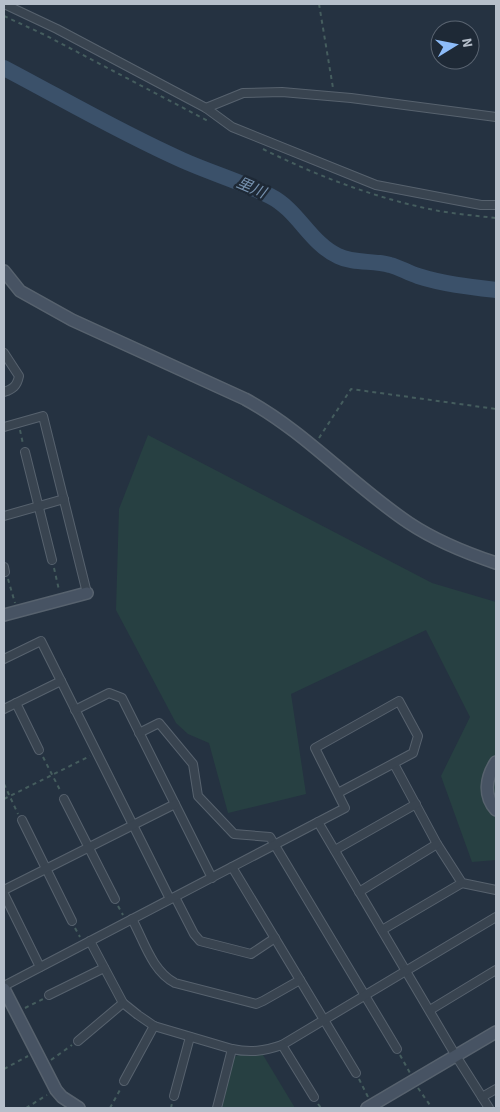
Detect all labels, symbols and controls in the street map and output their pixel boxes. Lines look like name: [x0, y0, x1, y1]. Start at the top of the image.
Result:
north arrow: [430, 20, 480, 70]
text: N: [456, 37, 477, 49]
water label: 里川: [233, 172, 271, 204]

